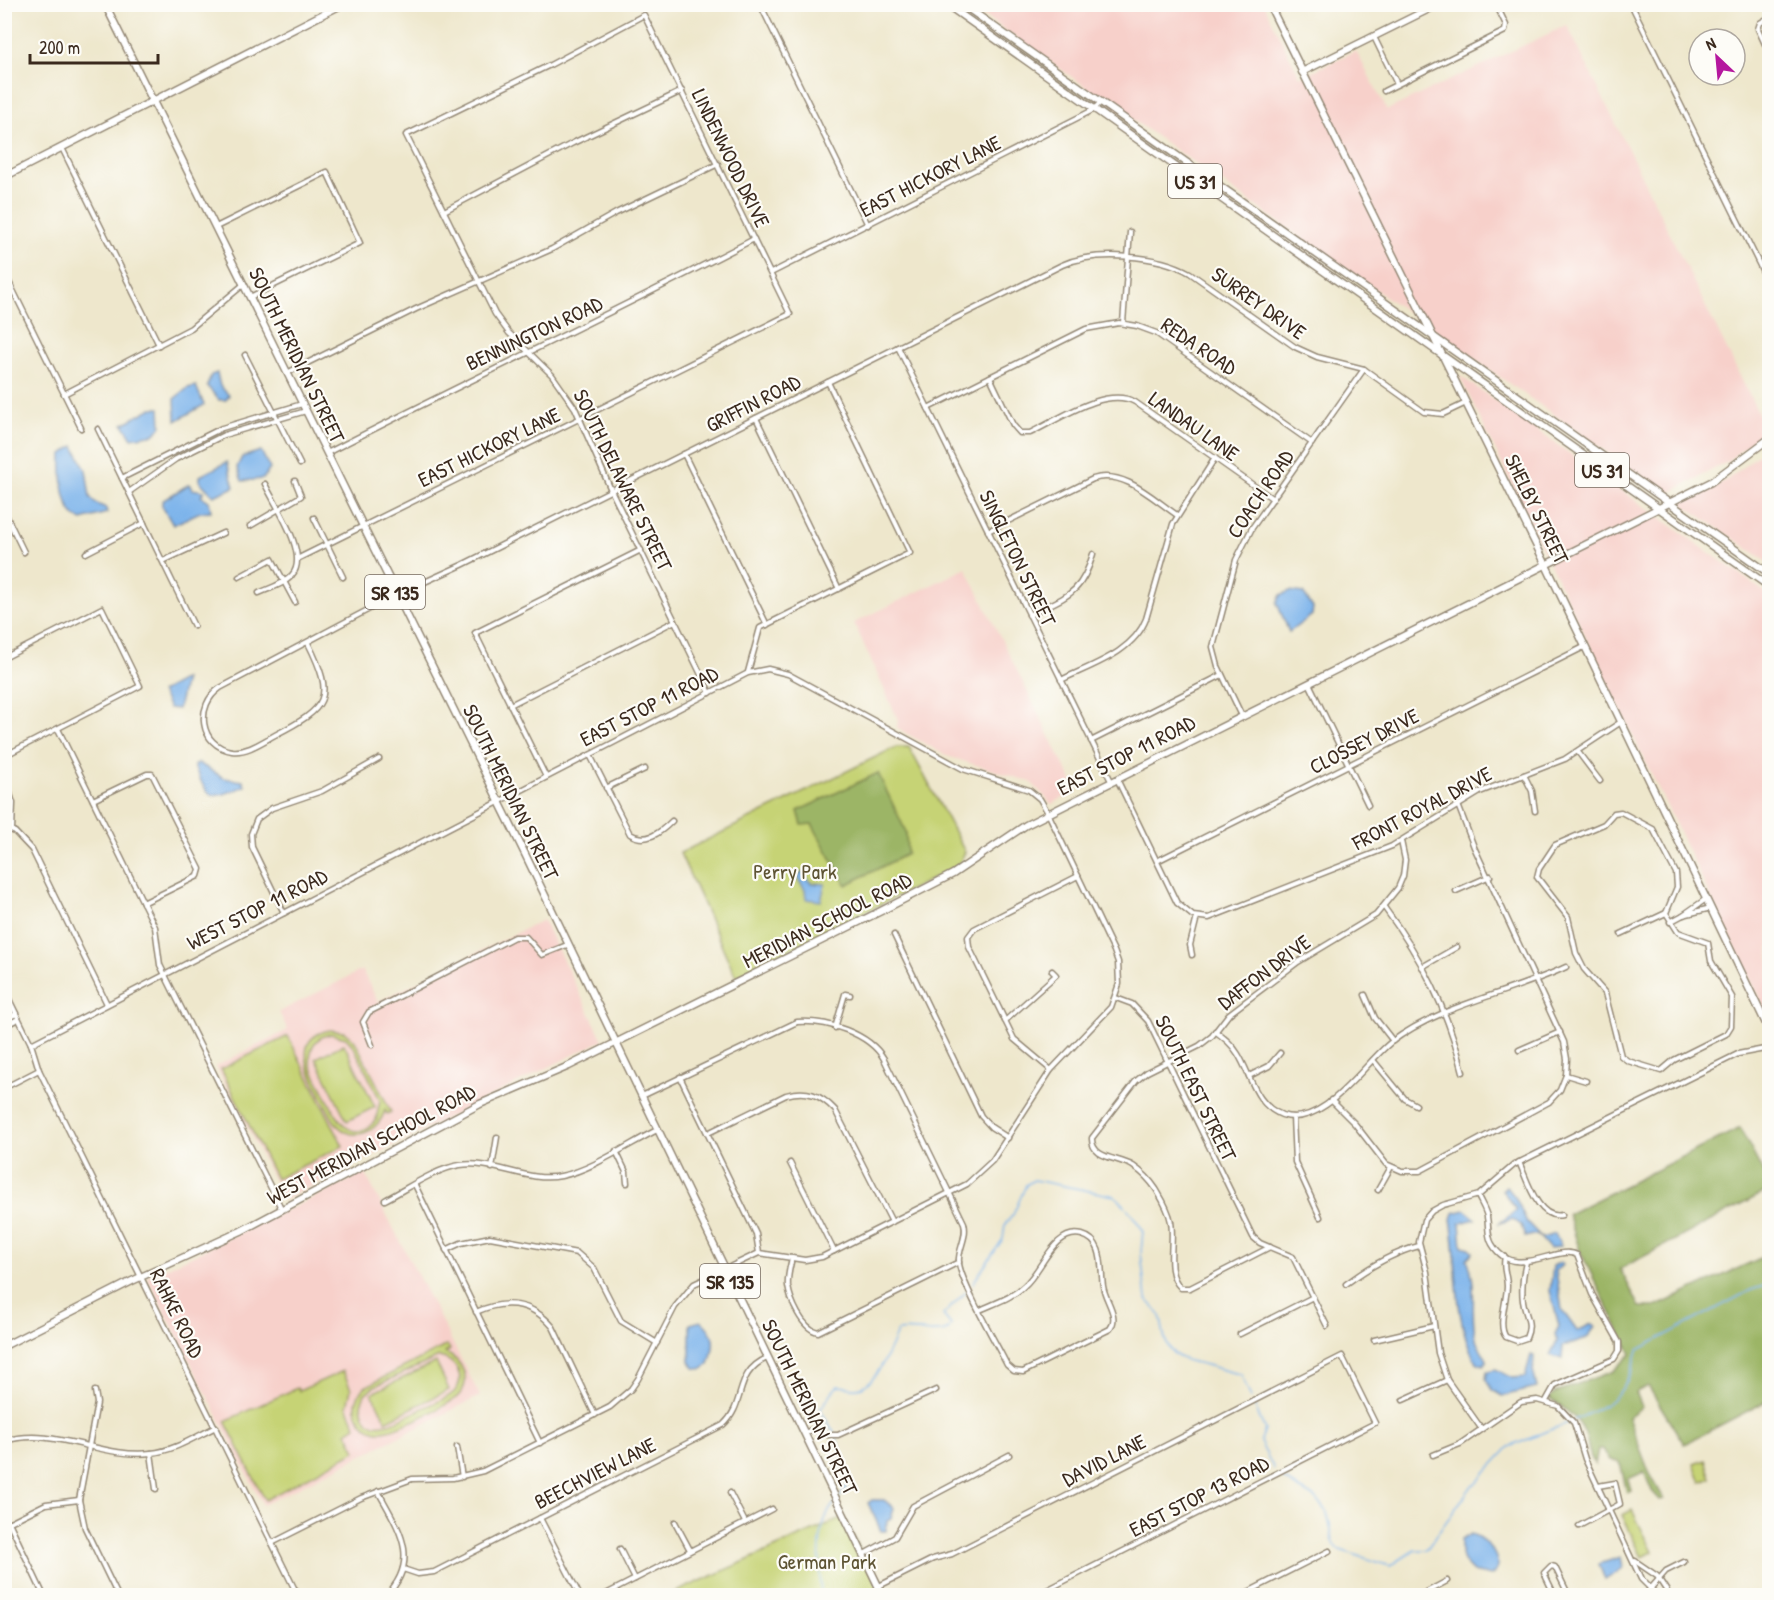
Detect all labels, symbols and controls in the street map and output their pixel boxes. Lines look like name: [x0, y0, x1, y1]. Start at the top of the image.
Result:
scale bar: [30, 27, 158, 65]
north arrow: [1687, 27, 1747, 87]
text: N: [1702, 32, 1720, 55]
text: 200 m: [39, 35, 80, 60]
street label: LINDENWOOD DRIVE: [685, 84, 777, 232]
street label: EAST HICKORY LANE: [854, 128, 1006, 224]
road number: US 31: [1168, 164, 1222, 198]
street label: SURREY DRIVE: [1206, 260, 1312, 346]
street label: SOUTH MERIDIAN STREET: [242, 262, 353, 449]
street label: BENNINGTON ROAD: [461, 289, 607, 377]
street label: REDA ROAD: [1156, 310, 1242, 382]
street label: GRIFFIN ROAD: [701, 367, 805, 439]
street label: SOUTH DELAWARE STREET: [566, 384, 680, 577]
street label: LANDAU LANE: [1143, 384, 1245, 468]
street label: EAST HICKORY LANE: [413, 400, 565, 494]
street label: COACH ROAD: [1220, 444, 1300, 544]
street label: SHELBY STREET: [1498, 449, 1577, 570]
road number: US 31: [1575, 453, 1629, 487]
street label: SINGLETON STREET: [973, 485, 1064, 632]
road number: SR 135: [365, 575, 425, 609]
street label: EAST STOP 11 ROAD: [575, 659, 723, 753]
street label: SOUTH MERIDIAN STREET: [456, 699, 567, 886]
street label: CLOSSEY DRIVE: [1304, 701, 1424, 781]
street label: EAST STOP 11 ROAD: [1052, 708, 1200, 802]
street label: FRONT ROYAL DRIVE: [1346, 759, 1497, 857]
park label: Perry Park: [753, 857, 837, 886]
street label: WEST STOP 11 ROAD: [182, 861, 332, 957]
street label: MERIDIAN SCHOOL ROAD: [738, 865, 916, 975]
street label: DAFFON DRIVE: [1212, 928, 1316, 1016]
street label: SOUTH EAST STREET: [1148, 1010, 1244, 1167]
street label: WEST MERIDIAN SCHOOL ROAD: [262, 1077, 480, 1211]
street label: RAHKE ROAD: [143, 1263, 211, 1363]
road number: SR 135: [700, 1264, 760, 1298]
street label: SOUTH MERIDIAN STREET: [755, 1314, 866, 1501]
street label: DAVID LANE: [1057, 1427, 1151, 1493]
street label: BEECHVIEW LANE: [529, 1430, 661, 1516]
street label: EAST STOP 13 ROAD: [1124, 1448, 1274, 1544]
park label: German Park: [778, 1547, 877, 1576]

